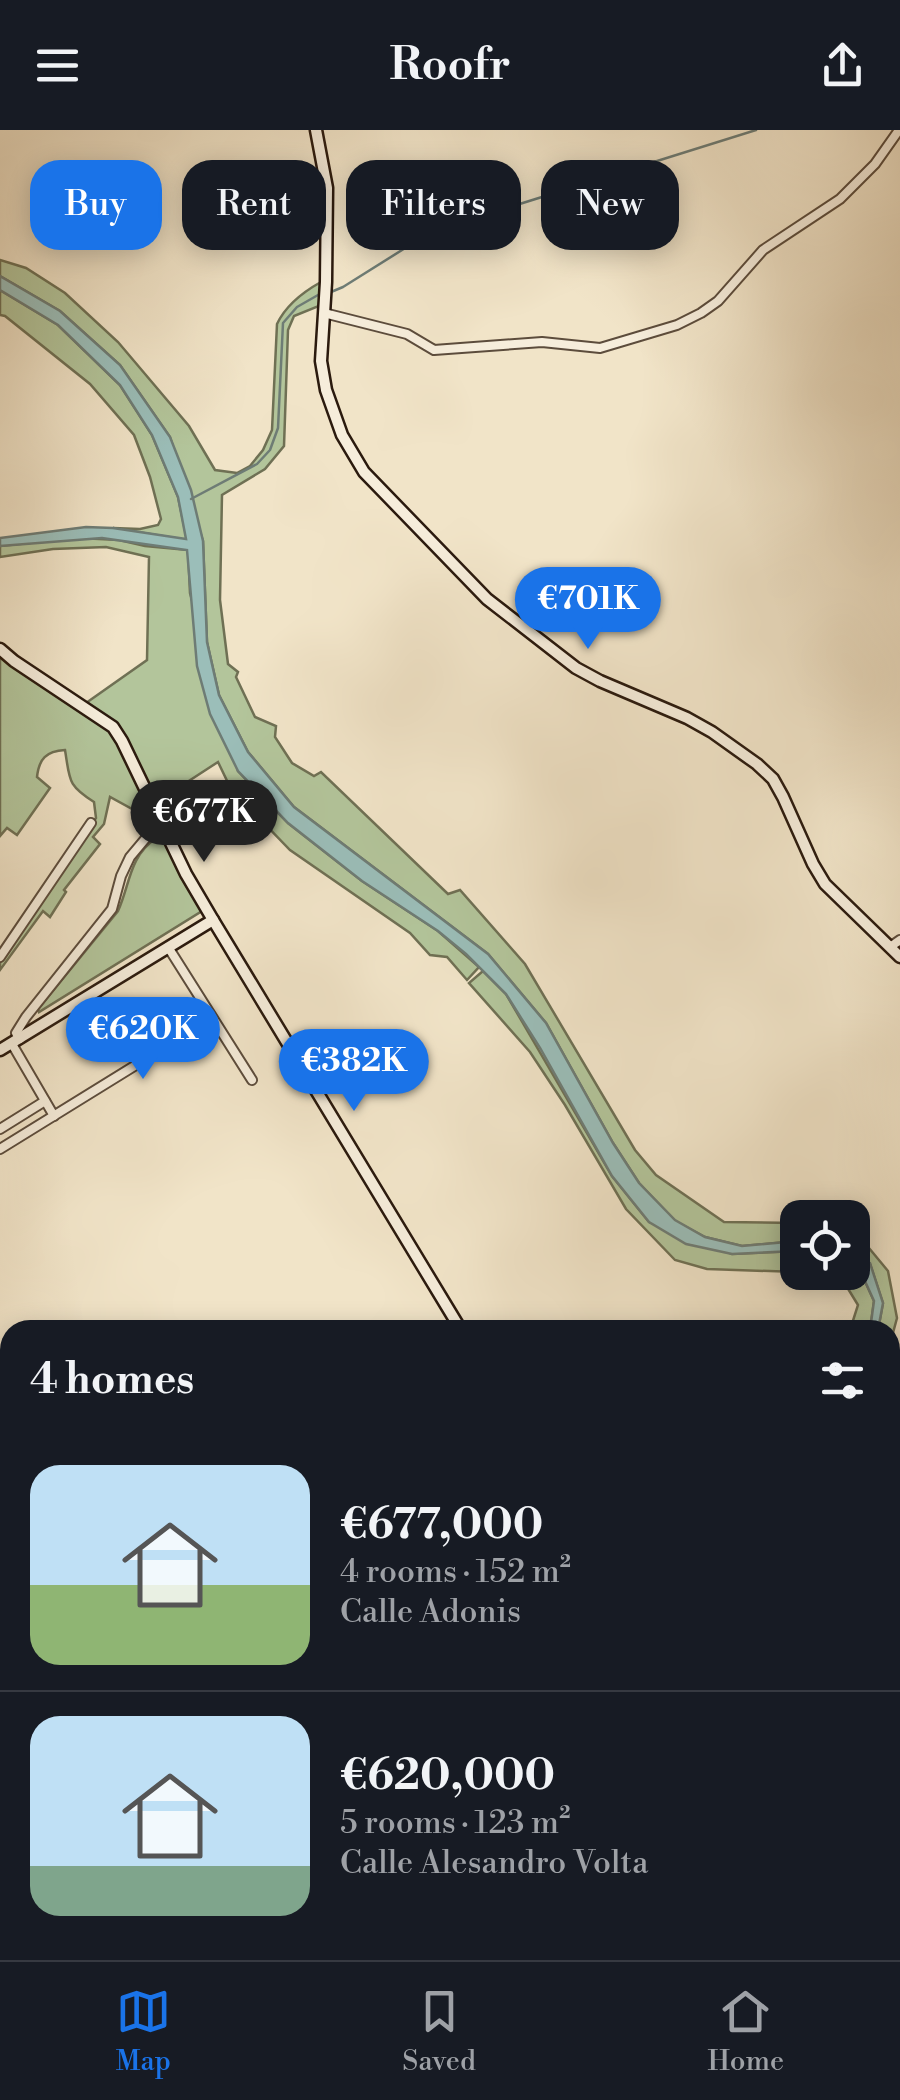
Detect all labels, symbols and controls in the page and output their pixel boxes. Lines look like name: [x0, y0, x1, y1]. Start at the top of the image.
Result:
text: Roofr: [389, 37, 511, 94]
icon: menu: [30, 38, 85, 93]
icon: share: [815, 38, 870, 93]
chip: Buy: [30, 160, 162, 250]
chip: Rent: [182, 160, 326, 250]
chip: Filters: [346, 160, 521, 250]
chip: New: [541, 160, 679, 250]
pin: €701K: [518, 567, 658, 652]
text: €701K: [537, 579, 639, 619]
pin: €677K: [134, 780, 274, 865]
text: €677K: [153, 792, 255, 832]
pin: €620K: [73, 997, 213, 1082]
text: €620K: [88, 1009, 198, 1049]
pin: €382K: [284, 1029, 424, 1114]
text: €382K: [301, 1041, 407, 1081]
map controls: [780, 1200, 870, 1290]
button: locate: [780, 1200, 870, 1290]
icon: filters: [815, 1353, 870, 1408]
text: 4 homes: [30, 1354, 194, 1407]
text: €677,000: [340, 1499, 543, 1552]
icon: home: [110, 1505, 230, 1625]
text: 4 rooms · 152 m²: [340, 1552, 571, 1592]
text: Calle Adonis: [340, 1592, 521, 1632]
text: €620,000: [340, 1750, 555, 1803]
icon: home: [110, 1756, 230, 1876]
text: 5 rooms · 123 m²: [340, 1803, 570, 1843]
text: Calle Alesandro Volta: [340, 1843, 648, 1883]
tab: Map: [116, 1984, 171, 2079]
tab: Saved: [402, 1984, 476, 2079]
tab: Home: [707, 1984, 784, 2079]

